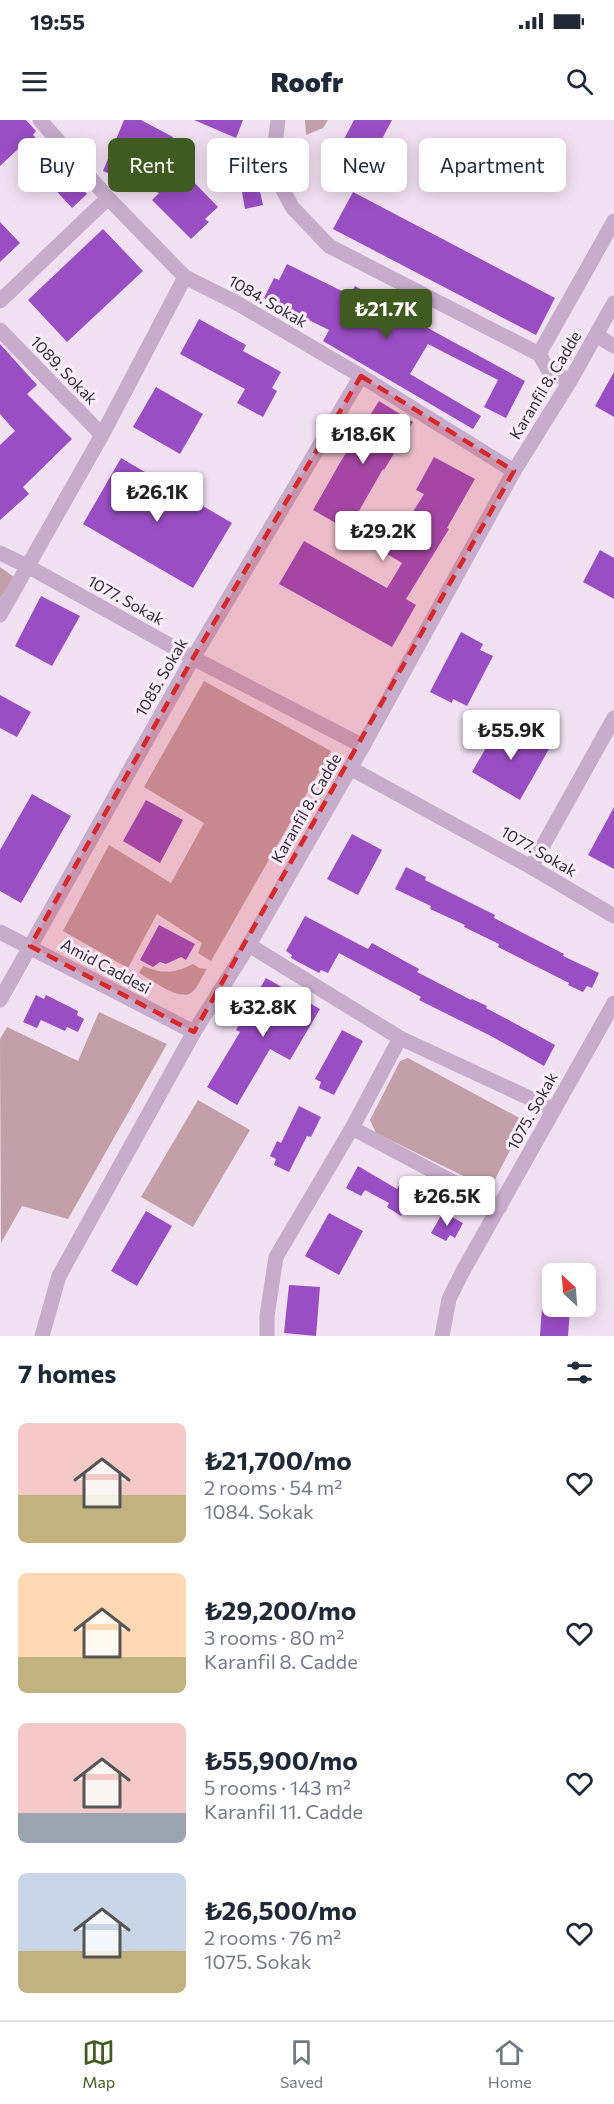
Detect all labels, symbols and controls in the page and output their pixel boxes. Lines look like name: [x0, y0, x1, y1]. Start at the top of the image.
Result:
text: 19:55: [30, 8, 85, 35]
icon: menu: [18, 65, 51, 98]
text: Roofr: [271, 65, 343, 98]
icon: search: [563, 65, 596, 98]
chip: Buy: [18, 138, 96, 192]
chip: Rent: [108, 138, 195, 192]
chip: Filters: [207, 138, 309, 192]
chip: New: [321, 138, 407, 192]
chip: Apartment: [419, 138, 566, 192]
street label: 1084. Sokak: [225, 270, 311, 331]
pin: ₺21.7K: [337, 289, 435, 340]
text: ₺21.7K: [354, 296, 418, 320]
street label: Karanfil 8. Cadde: [505, 327, 584, 442]
street label: 1089. Sokak: [27, 331, 102, 408]
pin: ₺18.6K: [314, 414, 412, 465]
text: ₺18.6K: [330, 421, 396, 445]
pin: ₺26.1K: [108, 472, 206, 523]
text: ₺26.1K: [125, 479, 189, 503]
pin: ₺29.2K: [334, 511, 432, 562]
text: ₺29.2K: [349, 518, 417, 542]
street label: 1077. Sokak: [85, 571, 168, 629]
street label: 1085. Sokak: [130, 634, 191, 719]
pin: ₺55.9K: [462, 710, 560, 761]
text: ₺55.9K: [477, 717, 545, 741]
street label: Karanfil 8. Cadde: [267, 750, 345, 866]
street label: 1077. Sokak: [498, 821, 581, 880]
street label: Amid Caddesi: [58, 934, 154, 997]
pin: ₺32.8K: [214, 987, 312, 1038]
text: ₺32.8K: [229, 994, 297, 1018]
street label: 1075. Sokak: [502, 1068, 561, 1153]
pin: ₺26.5K: [398, 1176, 496, 1227]
text: ₺26.5K: [413, 1183, 481, 1207]
north arrow: [542, 1263, 596, 1317]
map controls: [542, 1263, 596, 1317]
icon: filters: [563, 1356, 596, 1389]
text: 7 homes: [18, 1357, 116, 1388]
text: ₺21,700/mo: [204, 1444, 352, 1475]
icon: home: [66, 1447, 138, 1519]
icon: heart: [563, 1467, 596, 1500]
text: 2 rooms · 54 m²: [204, 1475, 342, 1499]
text: 1084. Sokak: [204, 1499, 314, 1523]
text: ₺29,200/mo: [204, 1594, 356, 1625]
icon: home: [66, 1597, 138, 1669]
icon: heart: [563, 1617, 596, 1650]
text: 3 rooms · 80 m²: [204, 1625, 344, 1649]
text: Karanfil 8. Cadde: [204, 1649, 358, 1673]
text: ₺55,900/mo: [204, 1744, 358, 1775]
icon: home: [66, 1747, 138, 1819]
icon: heart: [563, 1767, 596, 1800]
text: 5 rooms · 143 m²: [204, 1775, 351, 1799]
text: Karanfil 11. Cadde: [204, 1799, 363, 1823]
text: ₺26,500/mo: [204, 1894, 357, 1925]
icon: home: [66, 1897, 138, 1969]
icon: heart: [563, 1917, 596, 1950]
text: 2 rooms · 76 m²: [204, 1925, 341, 1949]
text: 1075. Sokak: [204, 1949, 312, 1973]
tab: Map: [82, 2036, 115, 2091]
tab: Saved: [280, 2036, 323, 2091]
tab: Home: [488, 2036, 532, 2091]

